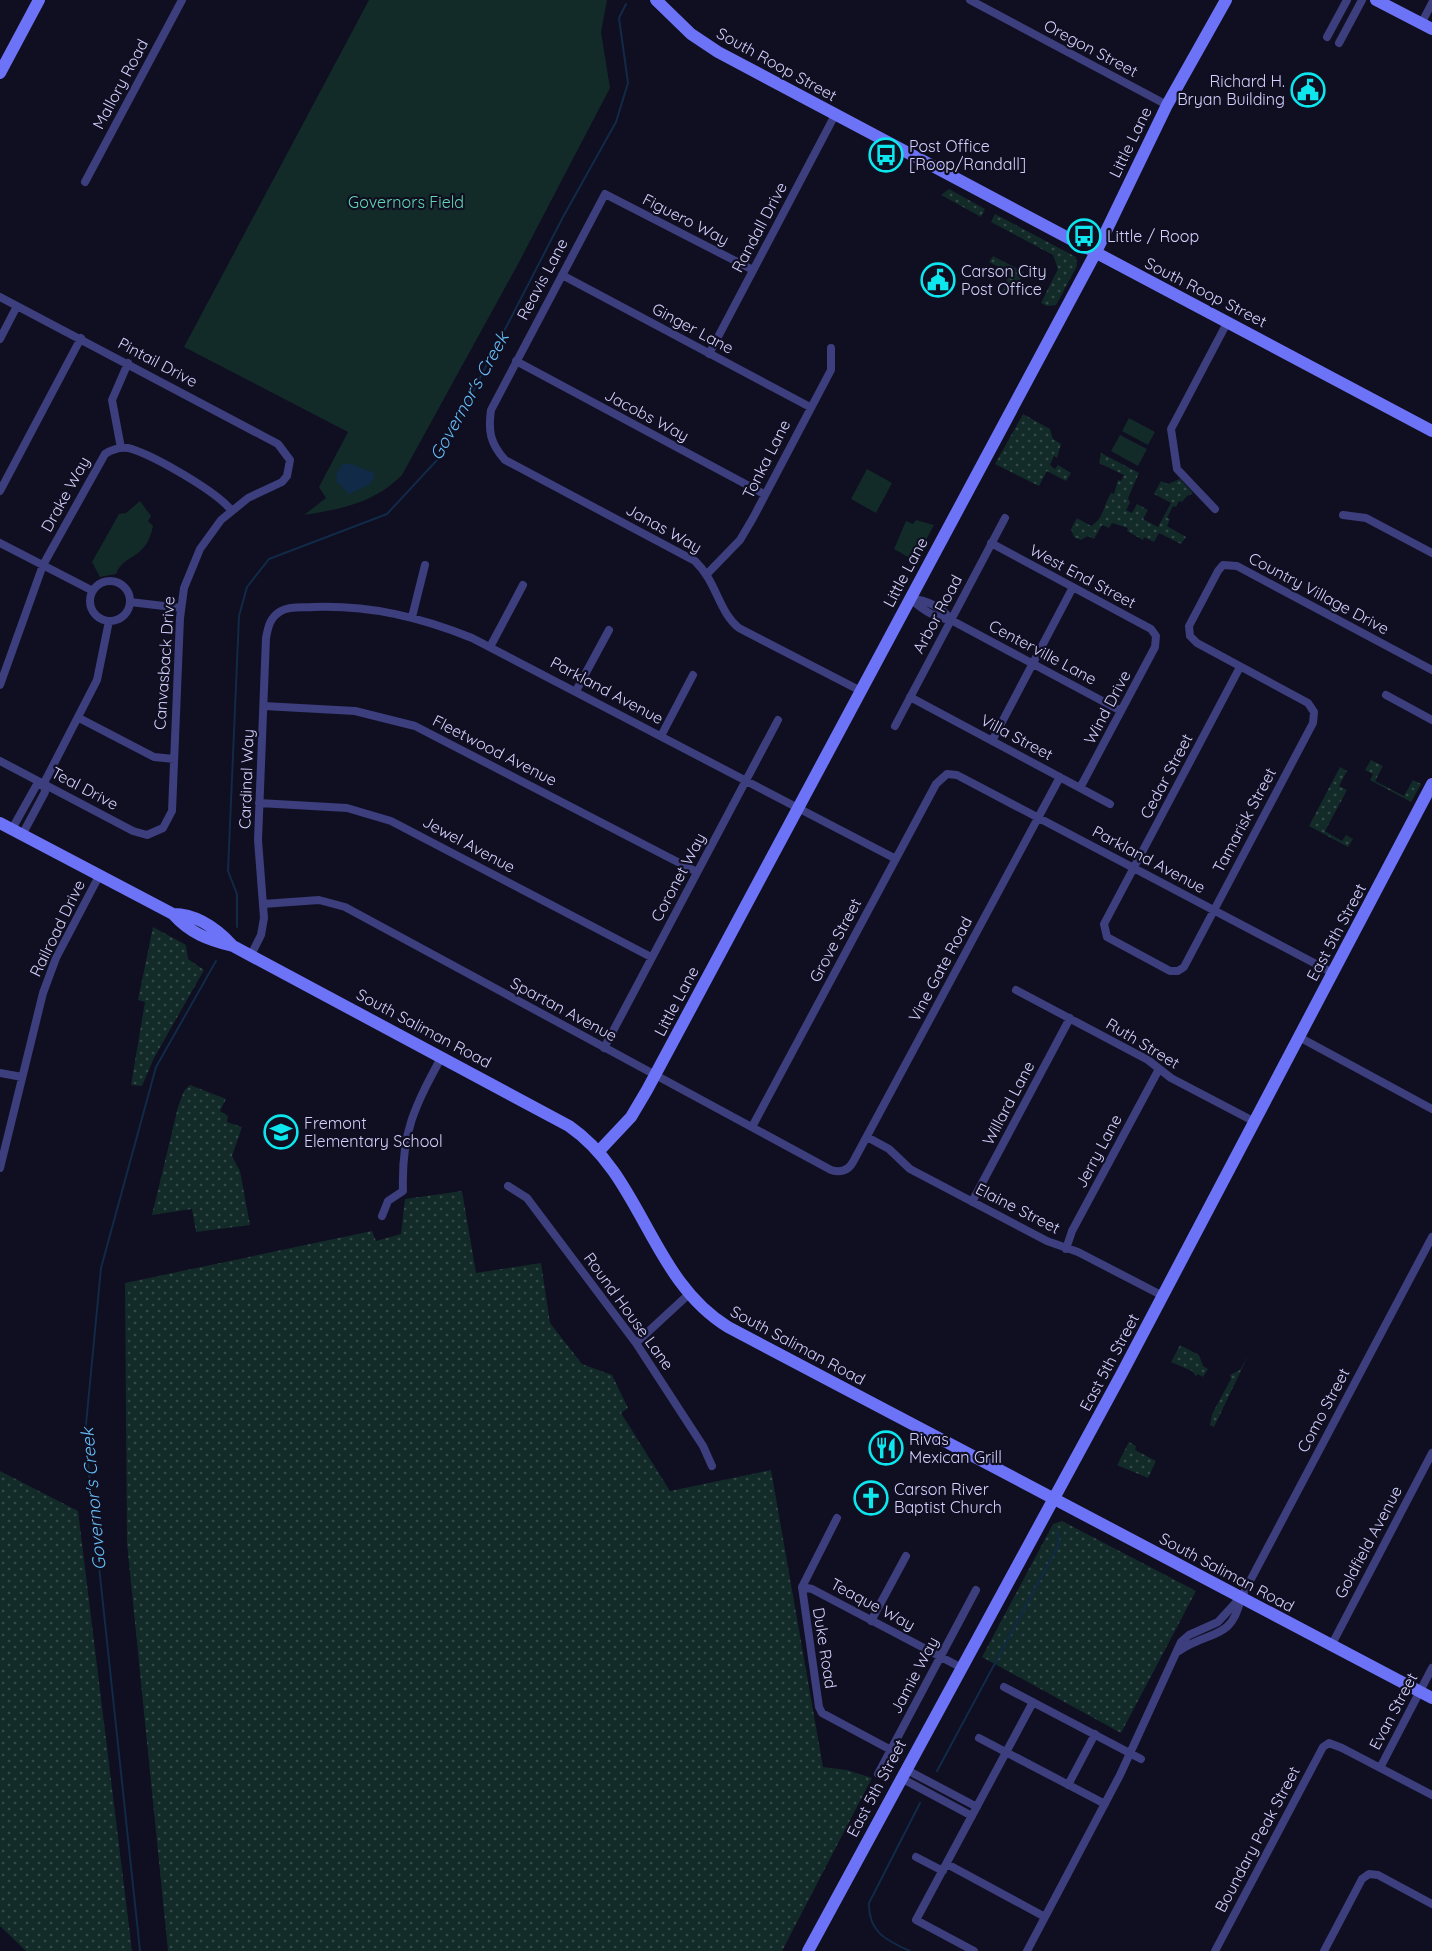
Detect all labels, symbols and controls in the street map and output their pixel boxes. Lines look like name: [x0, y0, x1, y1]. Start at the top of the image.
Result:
street label: Oregon Street: [1041, 15, 1141, 81]
street label: South Roop Street: [713, 23, 841, 105]
street label: Mallory Road: [88, 36, 152, 132]
place label: Richard H. Bryan Building: [1177, 71, 1285, 109]
public building icon: Richard H. Bryan Building: [1290, 72, 1326, 108]
street label: Little Lane: [1104, 103, 1156, 181]
place label: Post Office [Roop/Randall]: [909, 136, 1026, 174]
bus stop icon: Post Office [Roop/Randall]: [868, 137, 904, 173]
street label: Randall Drive: [727, 178, 791, 276]
street label: Figuero Way: [639, 189, 733, 249]
park label: Governors Field: [348, 192, 464, 212]
bus stop icon: Little / Roop: [1066, 218, 1102, 254]
place label: Little / Roop: [1107, 226, 1199, 246]
street label: Reavis Lane: [512, 235, 572, 323]
street label: South Roop Street: [1142, 253, 1270, 331]
place label: Carson City Post Office: [961, 261, 1046, 299]
public building icon: Carson City Post Office: [920, 262, 956, 298]
street label: Ginger Lane: [649, 298, 737, 358]
water label: Governor's Creek: [424, 327, 514, 464]
street label: Pintail Drive: [115, 333, 201, 391]
street label: Jacobs Way: [601, 384, 693, 446]
street label: Tonka Lane: [738, 416, 794, 502]
street label: Drake Way: [36, 453, 94, 535]
street label: Janas Way: [623, 499, 705, 557]
street label: Little Lane: [878, 534, 932, 610]
street label: West End Street: [1026, 540, 1140, 612]
street label: Country Village Drive: [1245, 548, 1393, 638]
street label: Arbor Road: [908, 571, 966, 657]
street label: Canvasback Drive: [149, 595, 179, 731]
street label: Centerville Lane: [986, 615, 1100, 689]
street label: Parkland Avenue: [547, 652, 667, 728]
street label: Wind Drive: [1079, 667, 1135, 747]
street label: Fleetwood Avenue: [429, 710, 561, 790]
street label: Villa Street: [977, 710, 1057, 764]
street label: Cardinal Way: [234, 729, 258, 829]
street label: Cedar Street: [1135, 730, 1197, 822]
street label: Teal Drive: [48, 762, 122, 814]
street label: Tamarisk Street: [1208, 764, 1280, 876]
street label: Jewel Avenue: [419, 811, 519, 877]
street label: Parkland Avenue: [1089, 821, 1209, 897]
street label: Coronet Way: [646, 829, 710, 925]
street label: Railroad Drive: [25, 876, 89, 980]
street label: East 5th Street: [1302, 880, 1370, 984]
street label: Grove Street: [805, 895, 865, 985]
street label: Vine Gate Road: [904, 913, 976, 1025]
street label: Little Lane: [649, 963, 703, 1039]
street label: Spartan Avenue: [507, 972, 621, 1046]
street label: South Saliman Road: [353, 984, 495, 1072]
street label: Ruth Street: [1103, 1013, 1183, 1073]
street label: Willard Lane: [978, 1058, 1038, 1148]
street label: Jerry Lane: [1070, 1111, 1126, 1191]
place label: Fremont Elementary School: [304, 1113, 443, 1151]
school or university icon: Fremont Elementary School: [263, 1114, 299, 1150]
street label: Elaine Street: [972, 1178, 1064, 1238]
street label: Round House Lane: [580, 1248, 678, 1374]
street label: South Saliman Road: [727, 1301, 869, 1389]
street label: East 5th Street: [1075, 1310, 1143, 1414]
street label: Como Street: [1292, 1364, 1354, 1456]
water label: Governor's Creek: [75, 1425, 111, 1571]
place label: Rivas Mexican Grill: [909, 1429, 1002, 1467]
restaurant icon: Rivas Mexican Grill: [868, 1430, 904, 1466]
place label: Carson River Baptist Church: [894, 1479, 1002, 1517]
church icon: Carson River Baptist Church: [853, 1480, 889, 1516]
street label: Goldfield Avenue: [1330, 1482, 1406, 1602]
street label: South Saliman Road: [1156, 1528, 1298, 1616]
street label: Teaque Way: [827, 1573, 919, 1635]
street label: Duke Road: [809, 1606, 841, 1690]
street label: Jamie Way: [885, 1633, 943, 1717]
street label: Evan Street: [1364, 1669, 1422, 1753]
street label: East 5th Street: [842, 1736, 910, 1840]
street label: Boundary Peak Street: [1210, 1763, 1304, 1915]

